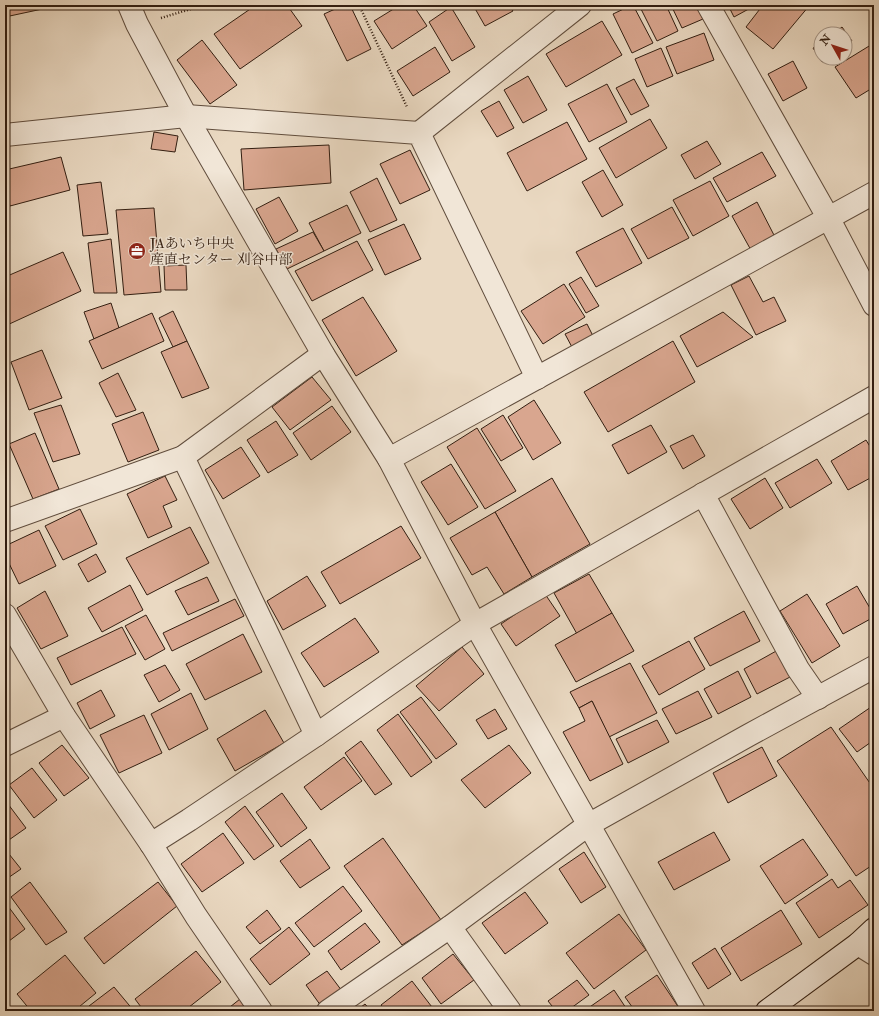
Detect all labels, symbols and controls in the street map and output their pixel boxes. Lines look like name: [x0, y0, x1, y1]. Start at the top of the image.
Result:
north arrow: [813, 26, 853, 66]
text: N: [817, 31, 834, 49]
place label: JAあいち中央 産直センター 刈谷中部: [149, 235, 292, 268]
office icon: JAあいち中央 産直センター 刈谷中部: [127, 241, 147, 261]

